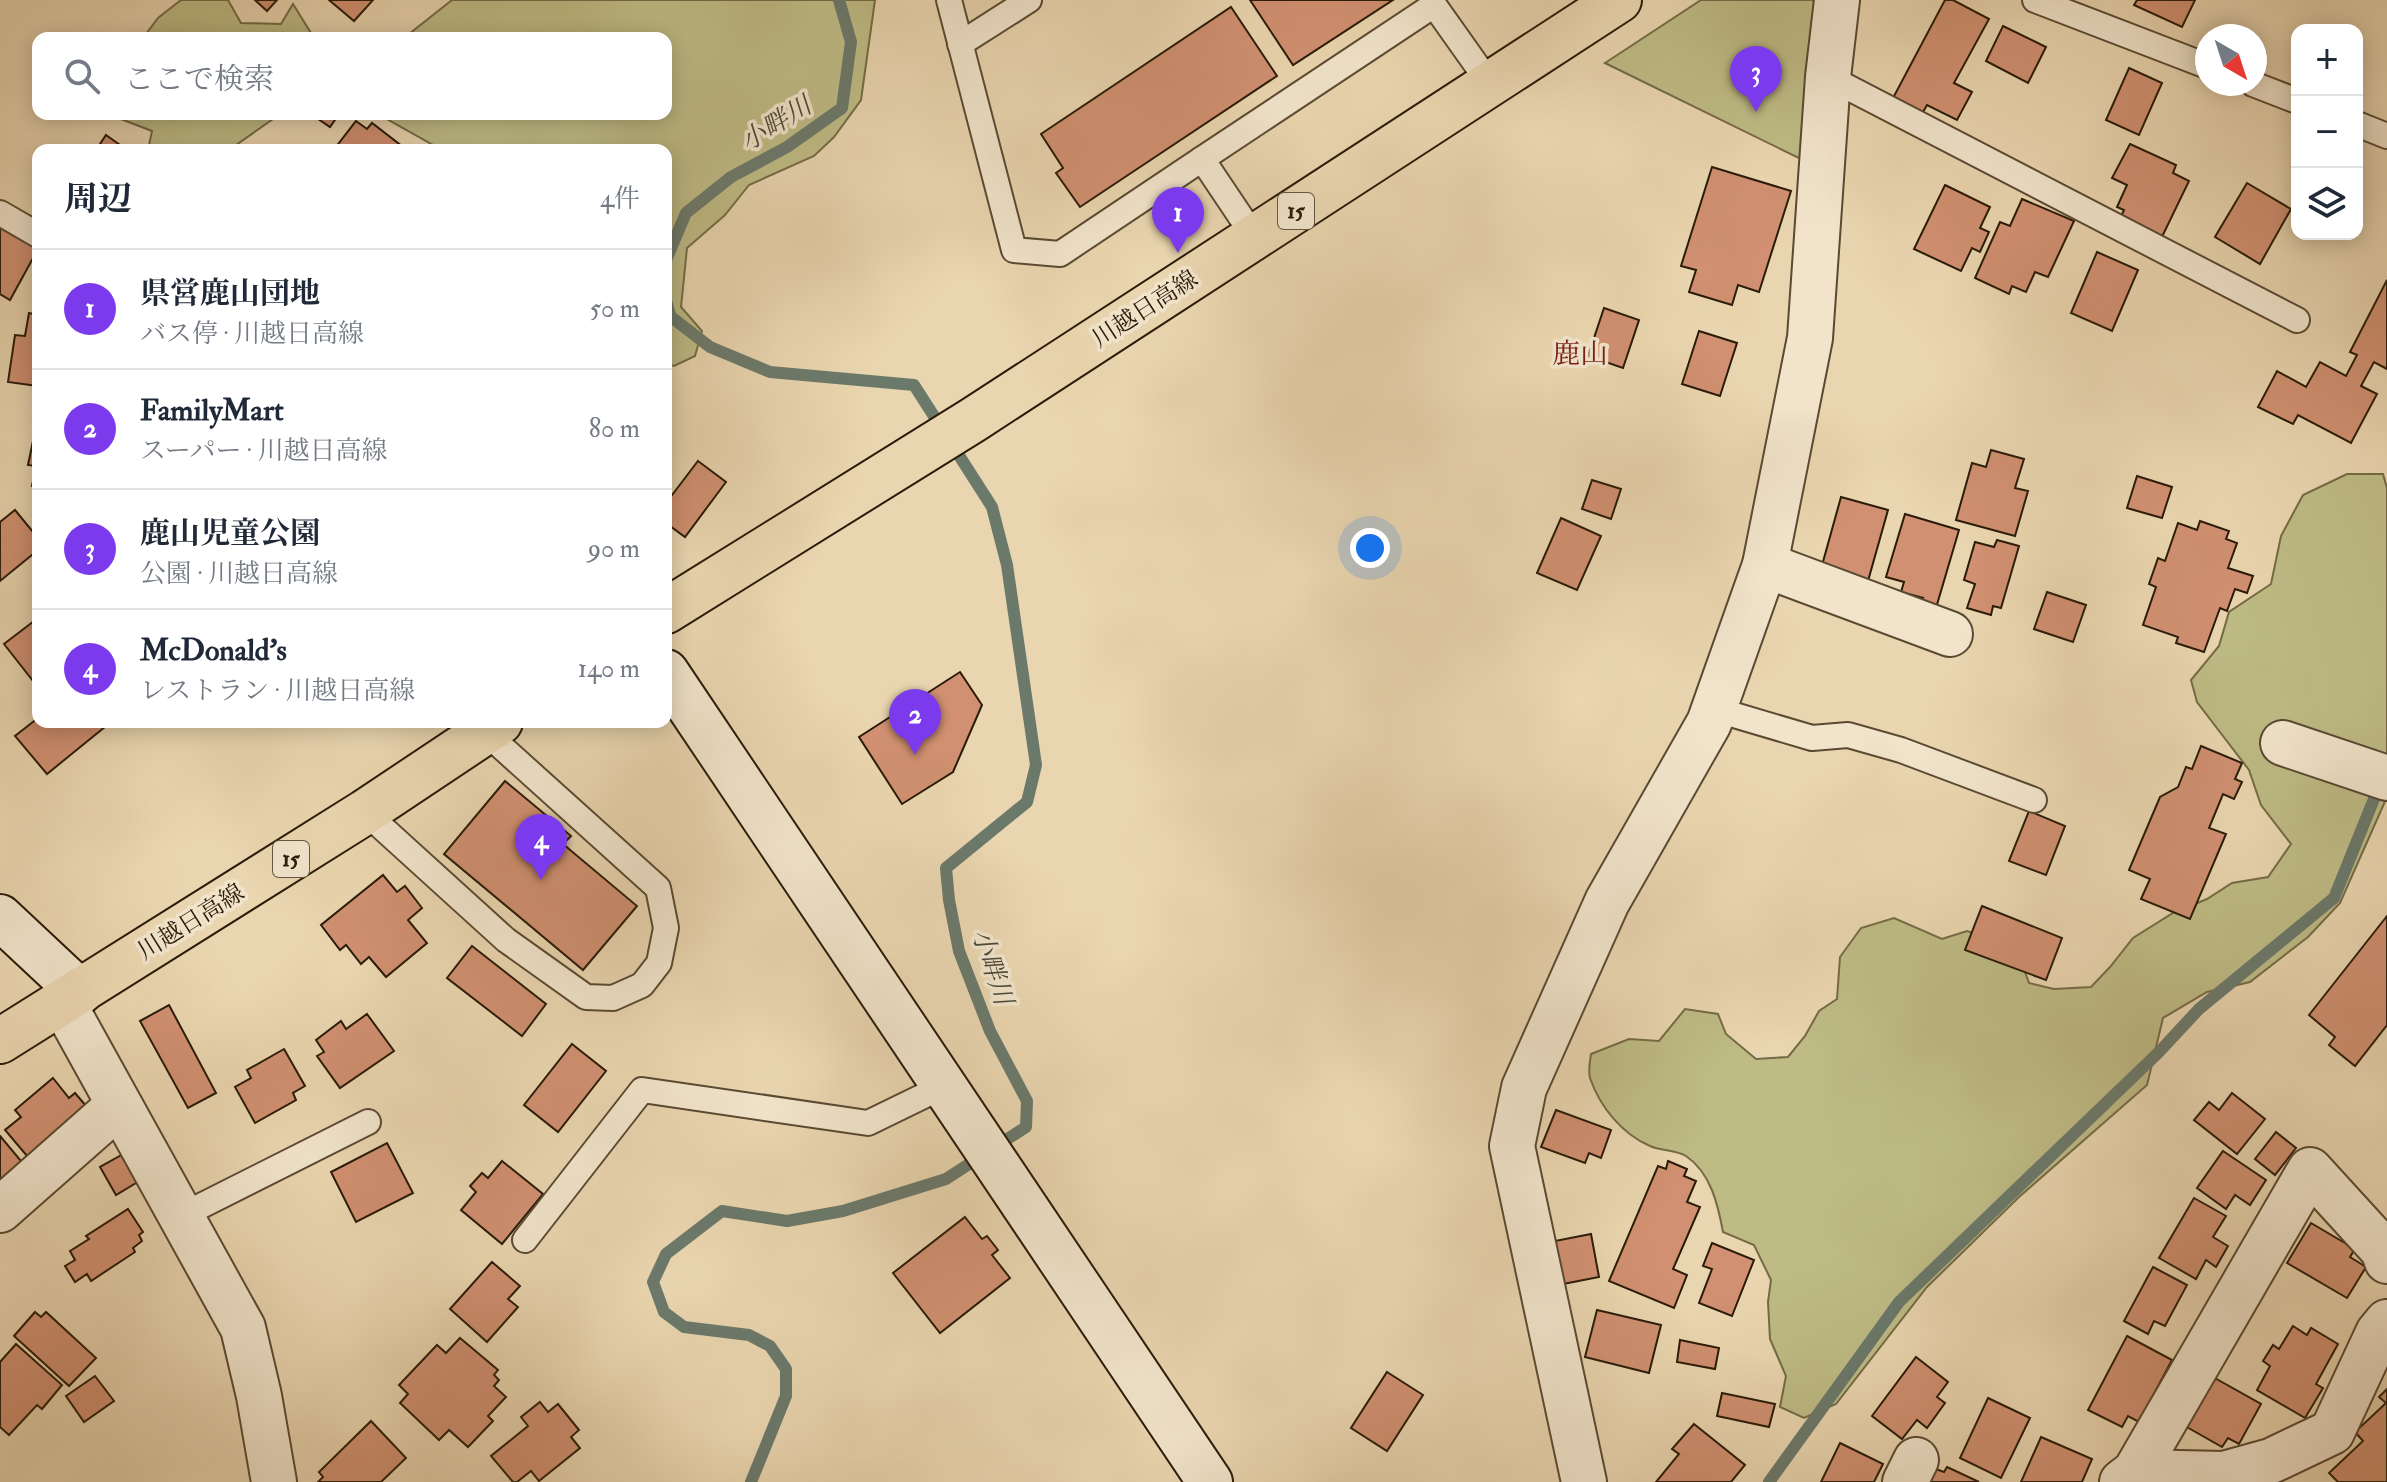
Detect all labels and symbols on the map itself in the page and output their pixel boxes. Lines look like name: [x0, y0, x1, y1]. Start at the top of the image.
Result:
north arrow: [2195, 24, 2267, 96]
pin: 3: [1730, 46, 1782, 112]
water label: 小畔川: [734, 88, 820, 158]
pin: 1: [1152, 187, 1204, 253]
road number: 15: [1278, 193, 1314, 229]
street label: 川越日高線: [1086, 263, 1204, 355]
district label: 鹿山: [1552, 337, 1608, 372]
your location: [1350, 528, 1390, 568]
pin: 2: [889, 689, 941, 755]
pin: 4: [515, 814, 567, 880]
road number: 15: [273, 841, 309, 877]
street label: 川越日高線: [132, 877, 250, 967]
water label: 小畔川: [965, 925, 1020, 1012]

